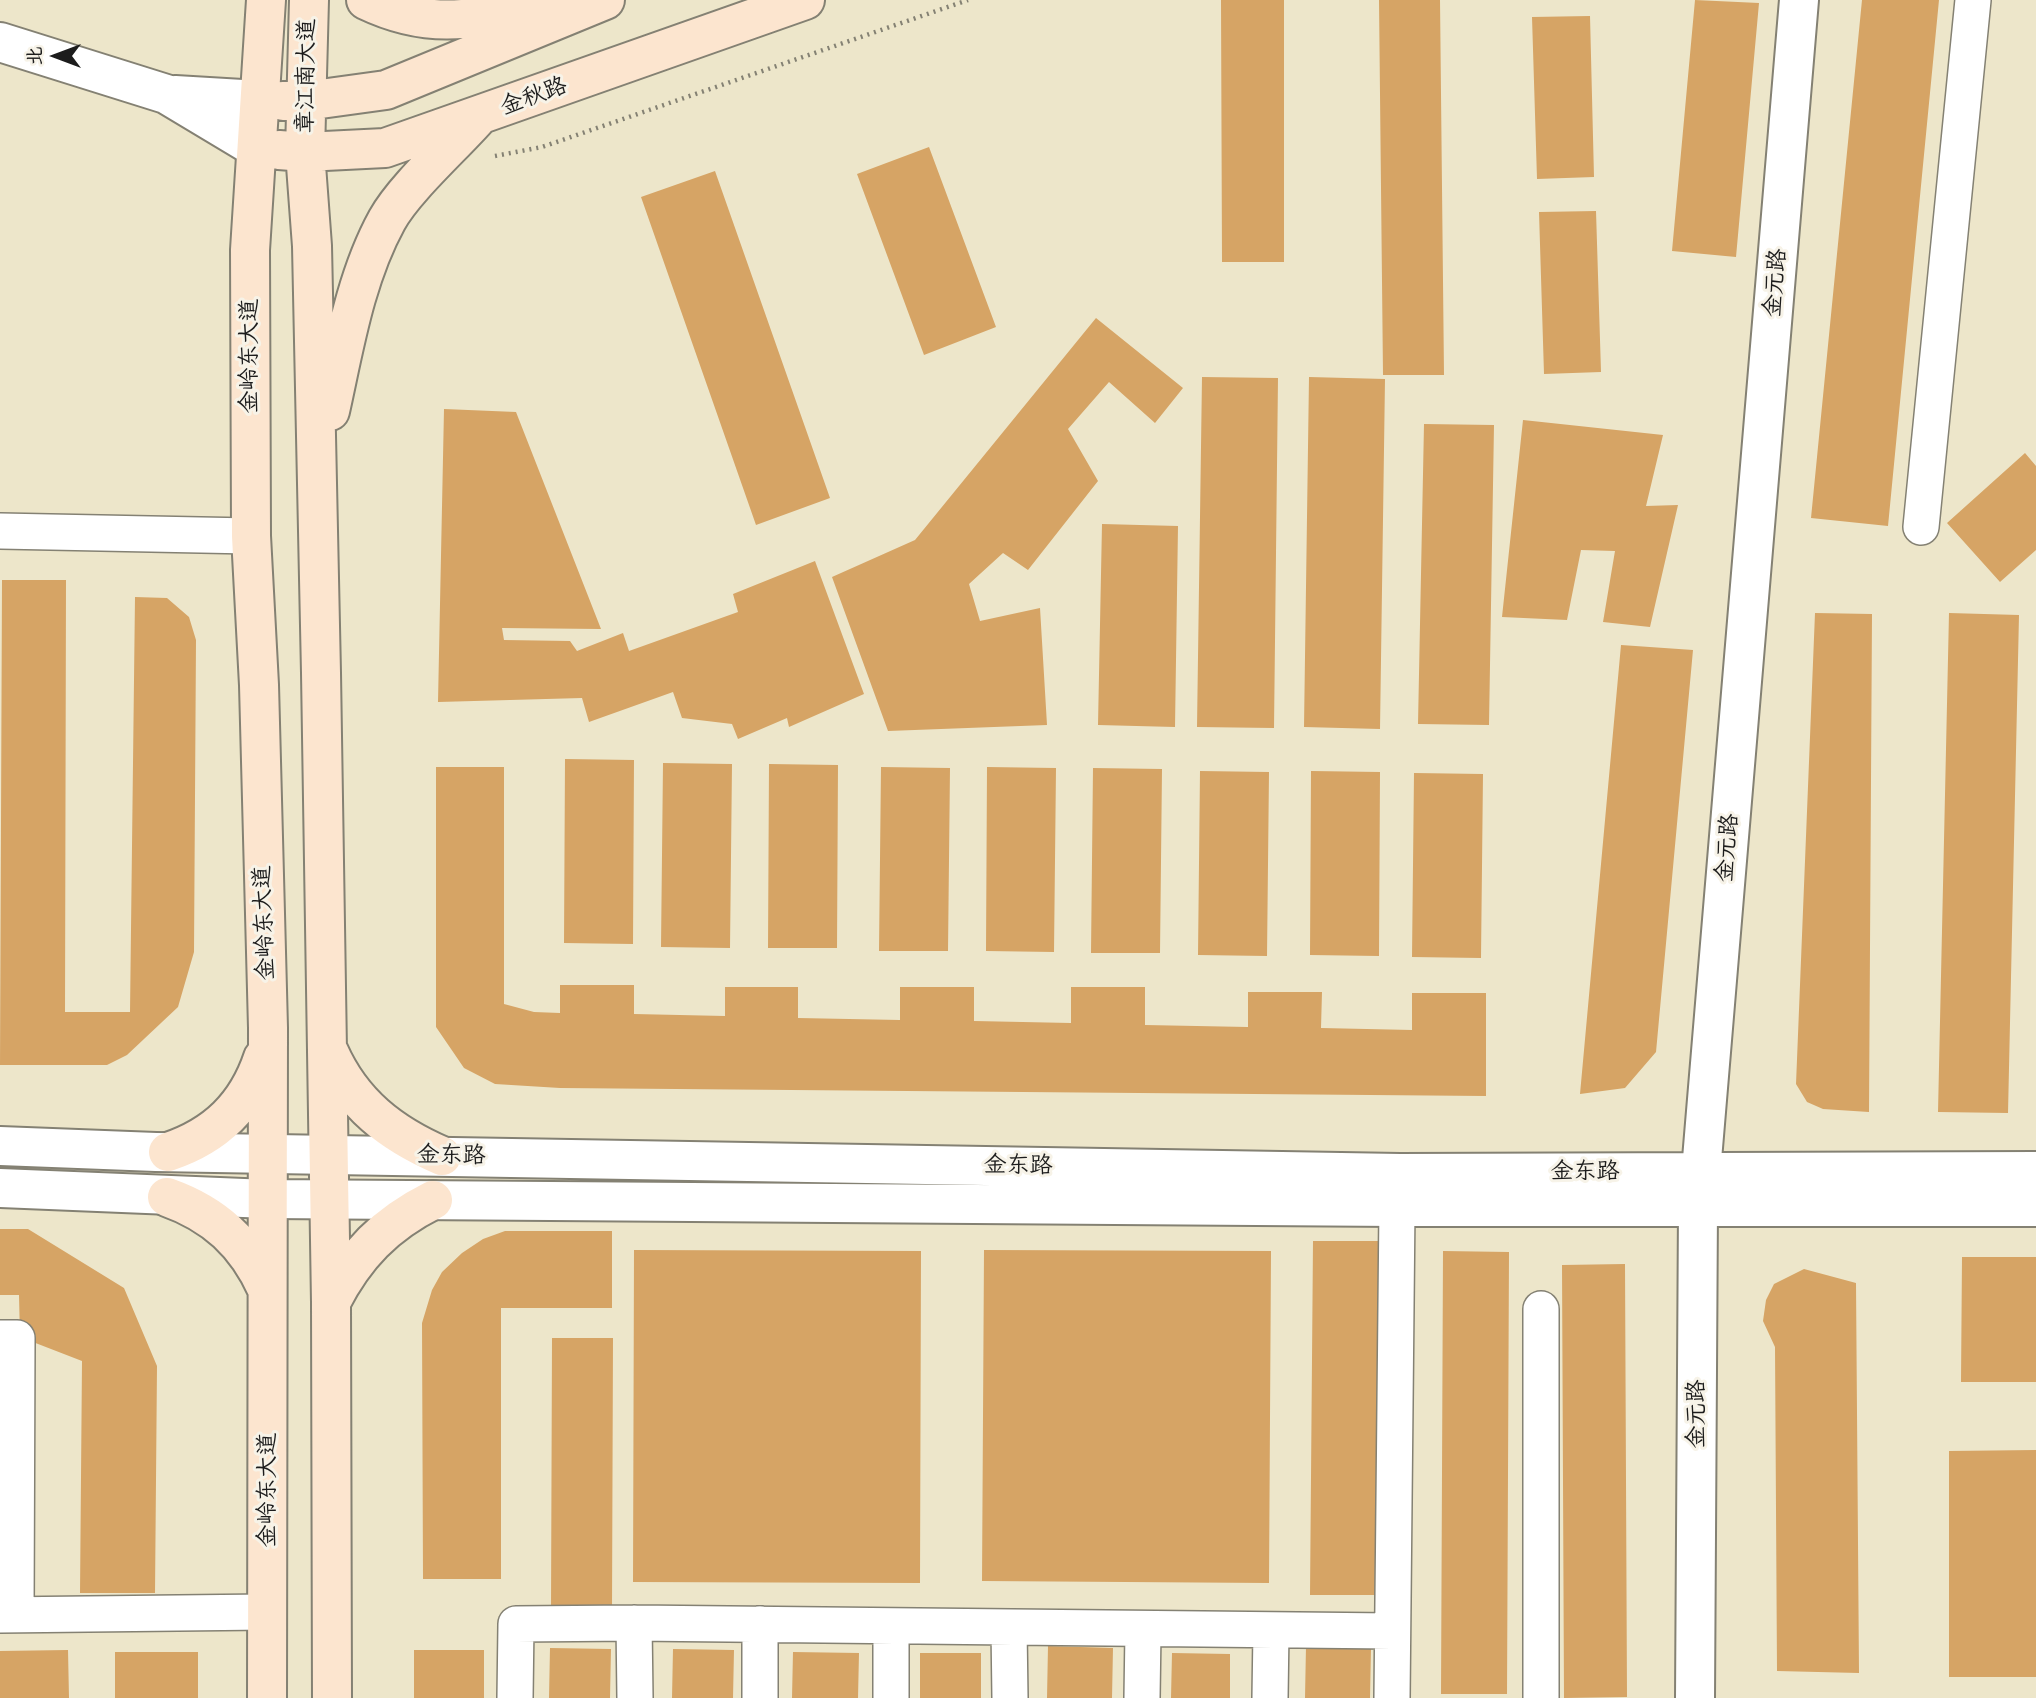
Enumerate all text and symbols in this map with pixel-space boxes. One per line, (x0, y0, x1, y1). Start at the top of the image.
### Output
street label: 章江南大道 (292, 18, 322, 134)
north arrow (21, 21, 91, 91)
text: 北 (18, 47, 51, 66)
street label: 金秋路 (497, 72, 571, 122)
street label: 金元路 (1759, 247, 1793, 319)
street label: 金岭东大道 (236, 299, 264, 413)
street label: 金元路 (1711, 812, 1745, 884)
street label: 金岭东大道 (249, 865, 281, 981)
street label: 金东路 (416, 1142, 486, 1170)
street label: 金东路 (983, 1152, 1053, 1180)
street label: 金东路 (1551, 1158, 1619, 1186)
street label: 金元路 (1683, 1380, 1711, 1448)
street label: 金岭东大道 (254, 1433, 282, 1547)

